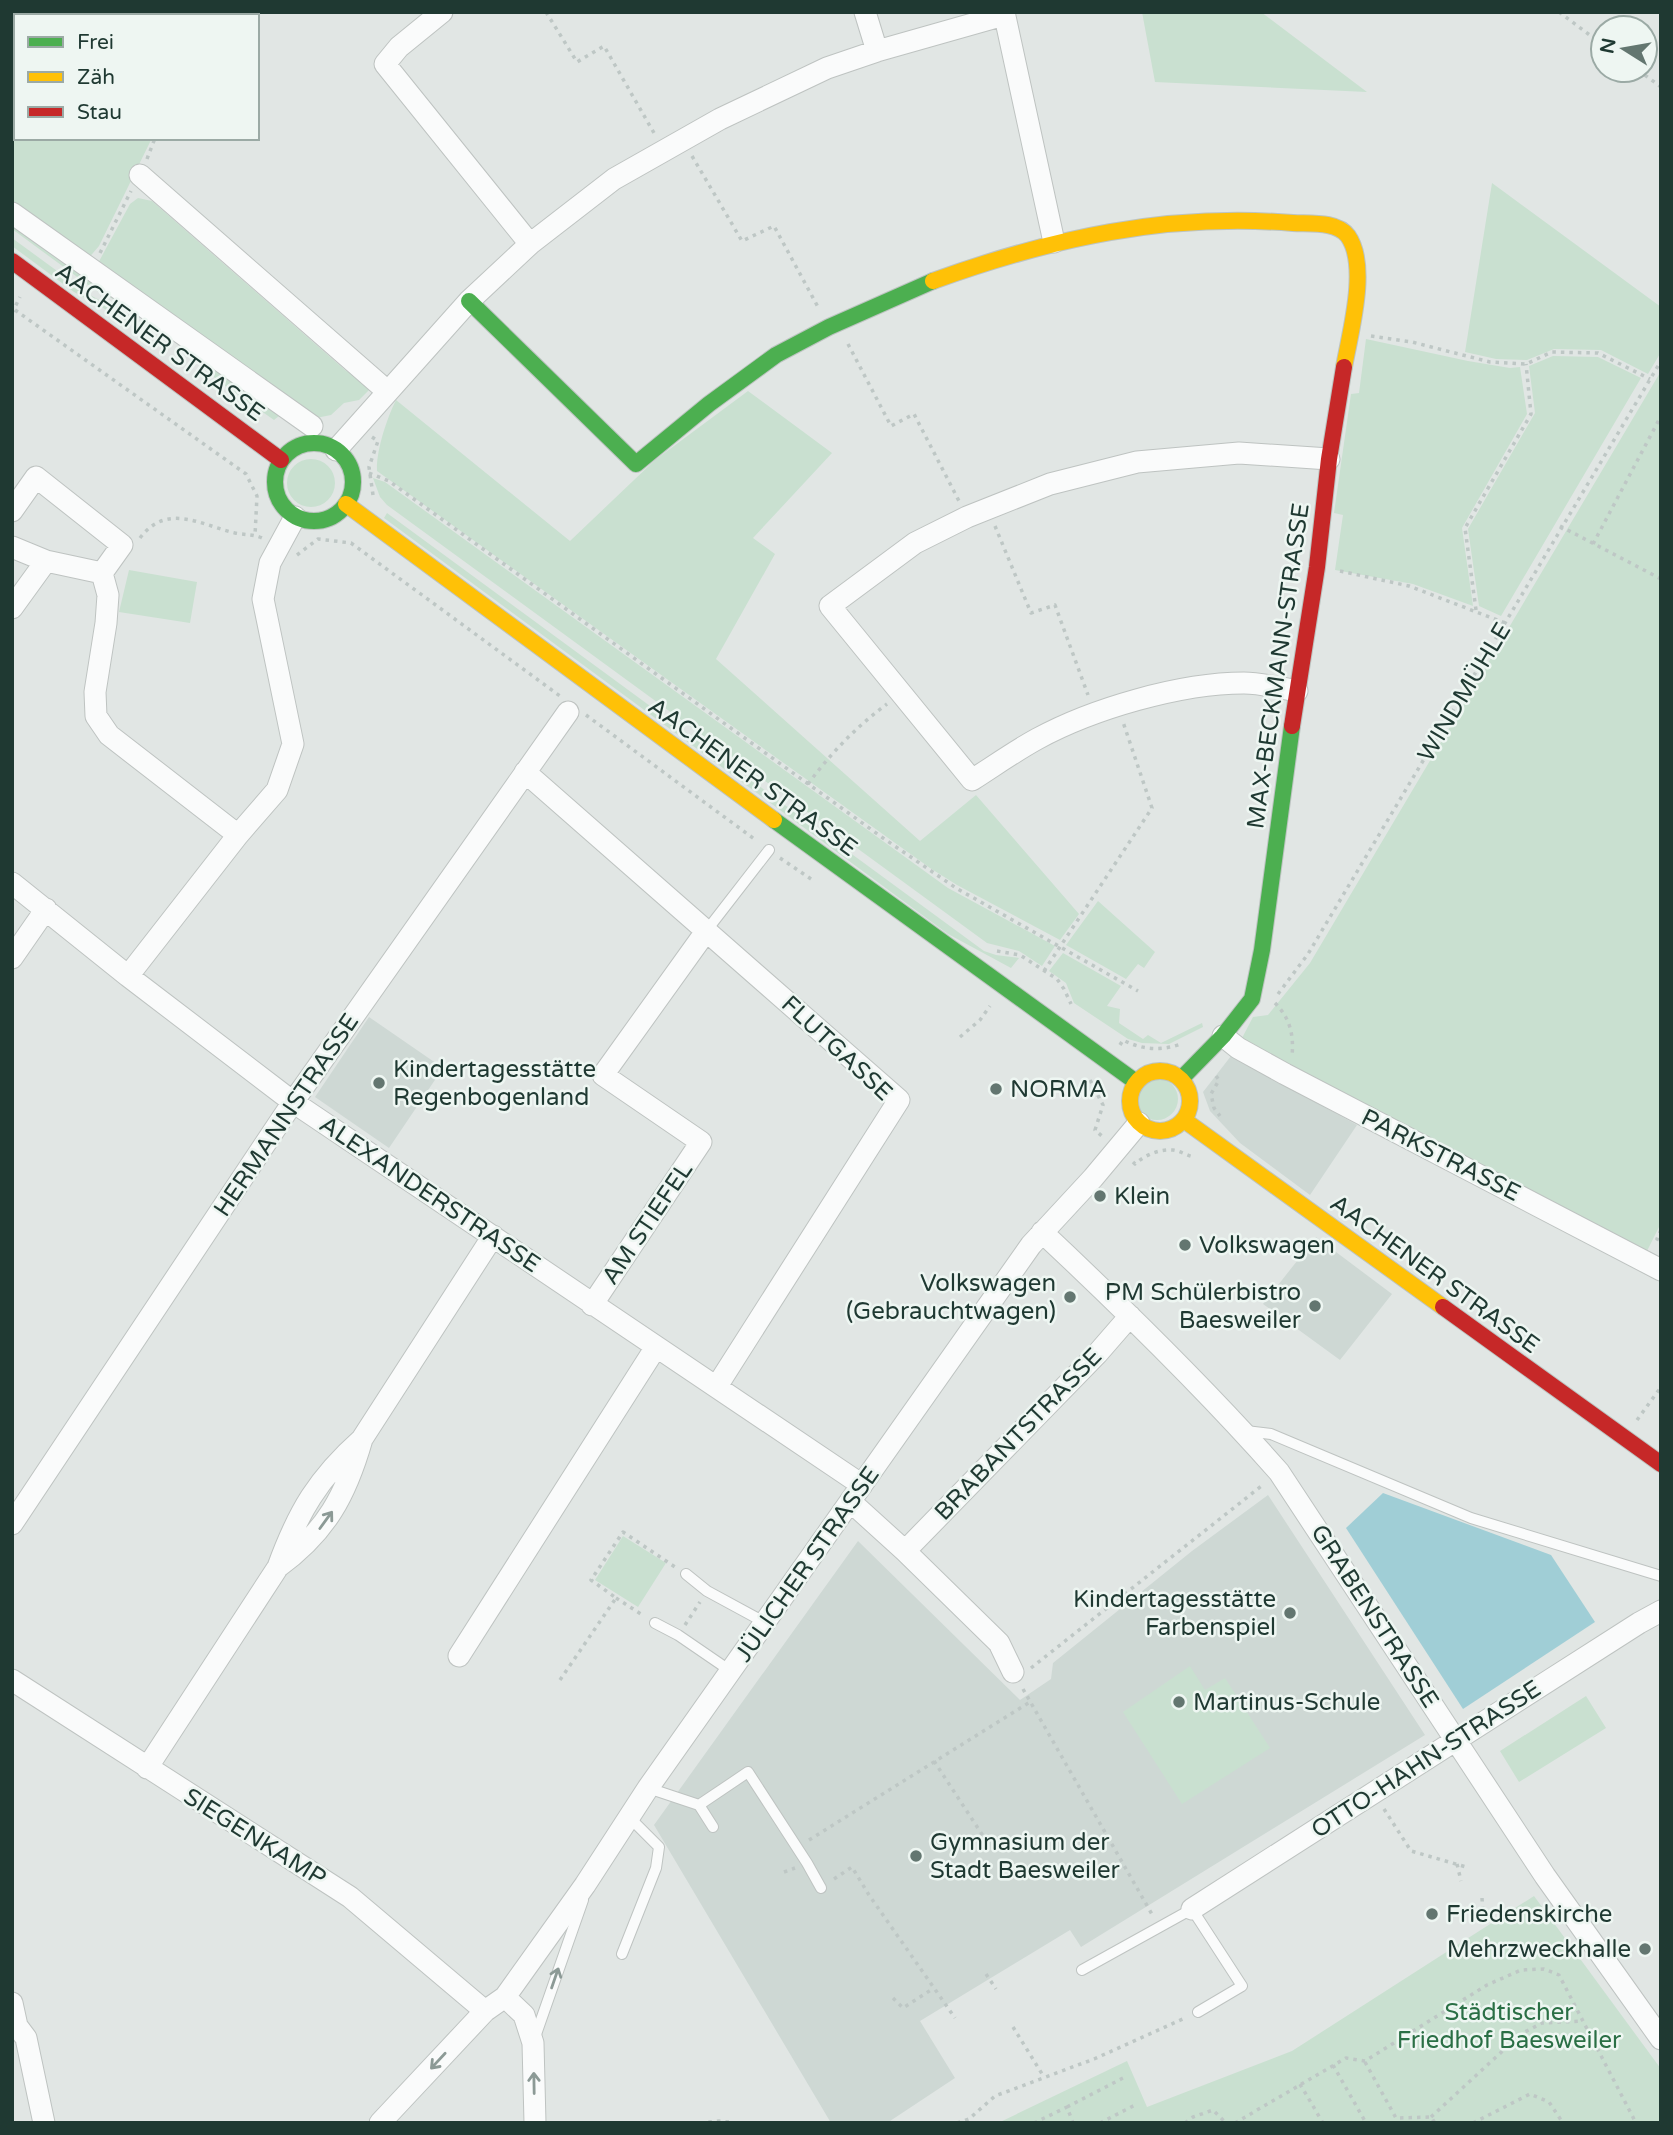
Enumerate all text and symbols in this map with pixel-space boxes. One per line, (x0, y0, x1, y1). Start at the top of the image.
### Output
legend (14, 14, 259, 140)
north arrow (1589, 14, 1659, 84)
text: Frei (77, 30, 114, 55)
text: N (1596, 36, 1621, 56)
text: Zäh (77, 65, 115, 90)
text: Stau (77, 100, 122, 125)
street label: AACHENER STRASSE (49, 257, 270, 428)
street label: MAX-BECKMANN-STRASSE (1241, 501, 1316, 831)
street label: WINDMÜHLE (1412, 617, 1517, 767)
street label: AACHENER STRASSE (642, 692, 863, 863)
street label: FLUTGASSE (775, 990, 898, 1107)
street label: HERMANNSTRASSE (208, 1008, 365, 1222)
place label: Kindertagesstätte Regenbogenland (393, 1055, 596, 1112)
marker: Kindertagesstätte Regenbogenland (371, 1075, 387, 1091)
place label: NORMA (1010, 1075, 1107, 1104)
marker: NORMA (988, 1081, 1004, 1097)
street label: PARKSTRASSE (1356, 1103, 1525, 1208)
street label: ALEXANDERSTRASSE (314, 1110, 546, 1279)
street label: AM STIEFEL (596, 1156, 699, 1290)
place label: Klein (1114, 1182, 1170, 1211)
marker: Klein (1092, 1188, 1108, 1204)
street label: AACHENER STRASSE (1324, 1189, 1545, 1360)
place label: Volkswagen (1199, 1231, 1335, 1260)
marker: Volkswagen (1177, 1237, 1193, 1253)
place label: Volkswagen (Gebrauchtwagen) (846, 1269, 1056, 1326)
place label: PM Schülerbistro Baesweiler (1105, 1278, 1302, 1335)
marker: Volkswagen (Gebrauchtwagen) (1062, 1289, 1078, 1305)
marker: PM Schülerbistro Baesweiler (1307, 1298, 1323, 1314)
street label: BRABANTSTRASSE (929, 1342, 1108, 1527)
street label: JÜLICHER STRASSE (729, 1461, 886, 1668)
one-way arrow (319, 1511, 333, 1530)
street label: GRABENSTRASSE (1304, 1519, 1445, 1713)
place label: Kindertagesstätte Farbenspiel (1073, 1585, 1276, 1642)
marker: Kindertagesstätte Farbenspiel (1282, 1605, 1298, 1621)
street label: OTTO-HAHN-STRASSE (1306, 1674, 1547, 1845)
place label: Martinus-Schule (1193, 1688, 1380, 1717)
marker: Martinus-Schule (1171, 1694, 1187, 1710)
street label: SIEGENKAMP (178, 1782, 331, 1893)
place label: Gymnasium der Stadt Baesweiler (930, 1828, 1121, 1885)
marker: Gymnasium der Stadt Baesweiler (908, 1848, 924, 1864)
place label: Friedenskirche (1446, 1900, 1612, 1929)
marker: Friedenskirche (1424, 1906, 1440, 1922)
place label: Mehrzweckhalle (1447, 1935, 1631, 1964)
marker: Mehrzweckhalle (1637, 1941, 1653, 1957)
one-way arrow (550, 1968, 562, 1990)
park label: Städtischer Friedhof Baesweiler (1397, 1998, 1622, 2055)
one-way arrow (430, 2052, 447, 2069)
one-way arrow (527, 2072, 541, 2095)

